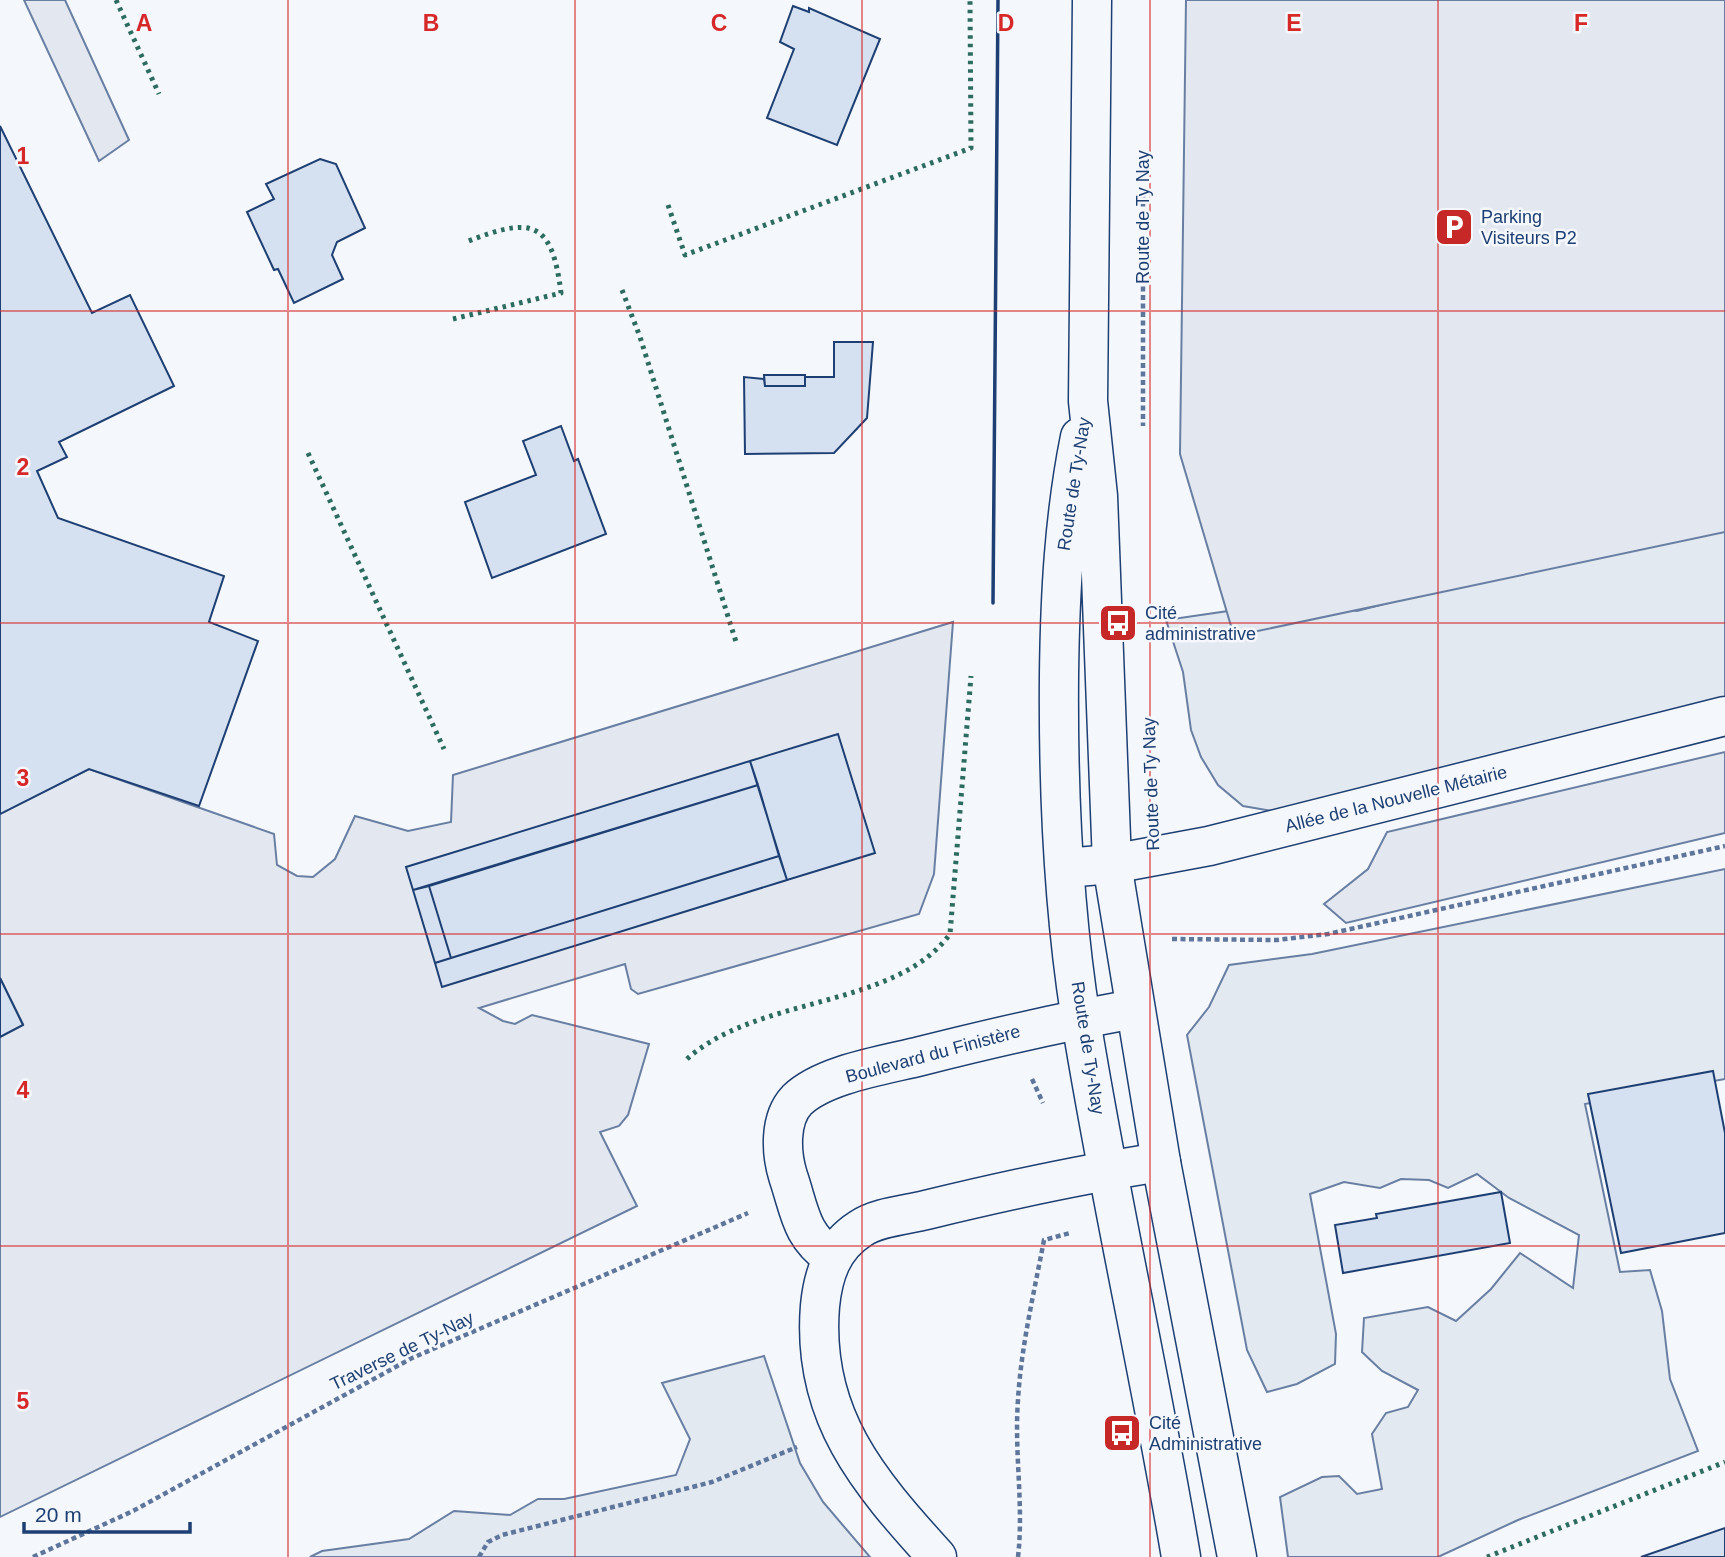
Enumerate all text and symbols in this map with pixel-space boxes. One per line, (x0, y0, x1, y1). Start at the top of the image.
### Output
text: A (136, 10, 152, 36)
text: B (423, 10, 439, 36)
text: C (711, 10, 727, 36)
text: D (998, 10, 1014, 36)
text: E (1286, 10, 1302, 36)
text: F (1574, 10, 1588, 36)
text: 1 (17, 143, 30, 169)
street label: Route de Ty Nay (1133, 150, 1153, 284)
parking icon: Parking Visiteurs P2 (1433, 206, 1475, 248)
place label: Parking Visiteurs P2 (1481, 207, 1577, 248)
street label: Route de Ty-Nay (1054, 416, 1094, 552)
text: 2 (17, 454, 29, 480)
bus stop icon: Cité administrative (1097, 602, 1139, 644)
place label: Cité administrative (1145, 603, 1256, 644)
street label: Route de Ty Nay (1139, 717, 1163, 851)
street label: Allée de la Nouvelle Métairie (1283, 762, 1509, 836)
text: 3 (17, 765, 29, 791)
street label: Route de Ty-Nay (1068, 980, 1108, 1116)
street label: Boulevard du Finistère (843, 1021, 1023, 1087)
text: 4 (17, 1077, 30, 1103)
street label: Traverse de Ty-Nay (327, 1308, 477, 1394)
text: 5 (17, 1388, 30, 1414)
bus stop icon: Cité Administrative (1101, 1412, 1143, 1454)
place label: Cité Administrative (1149, 1413, 1262, 1454)
scale bar (24, 1490, 191, 1534)
text: 20 m (35, 1503, 82, 1526)

